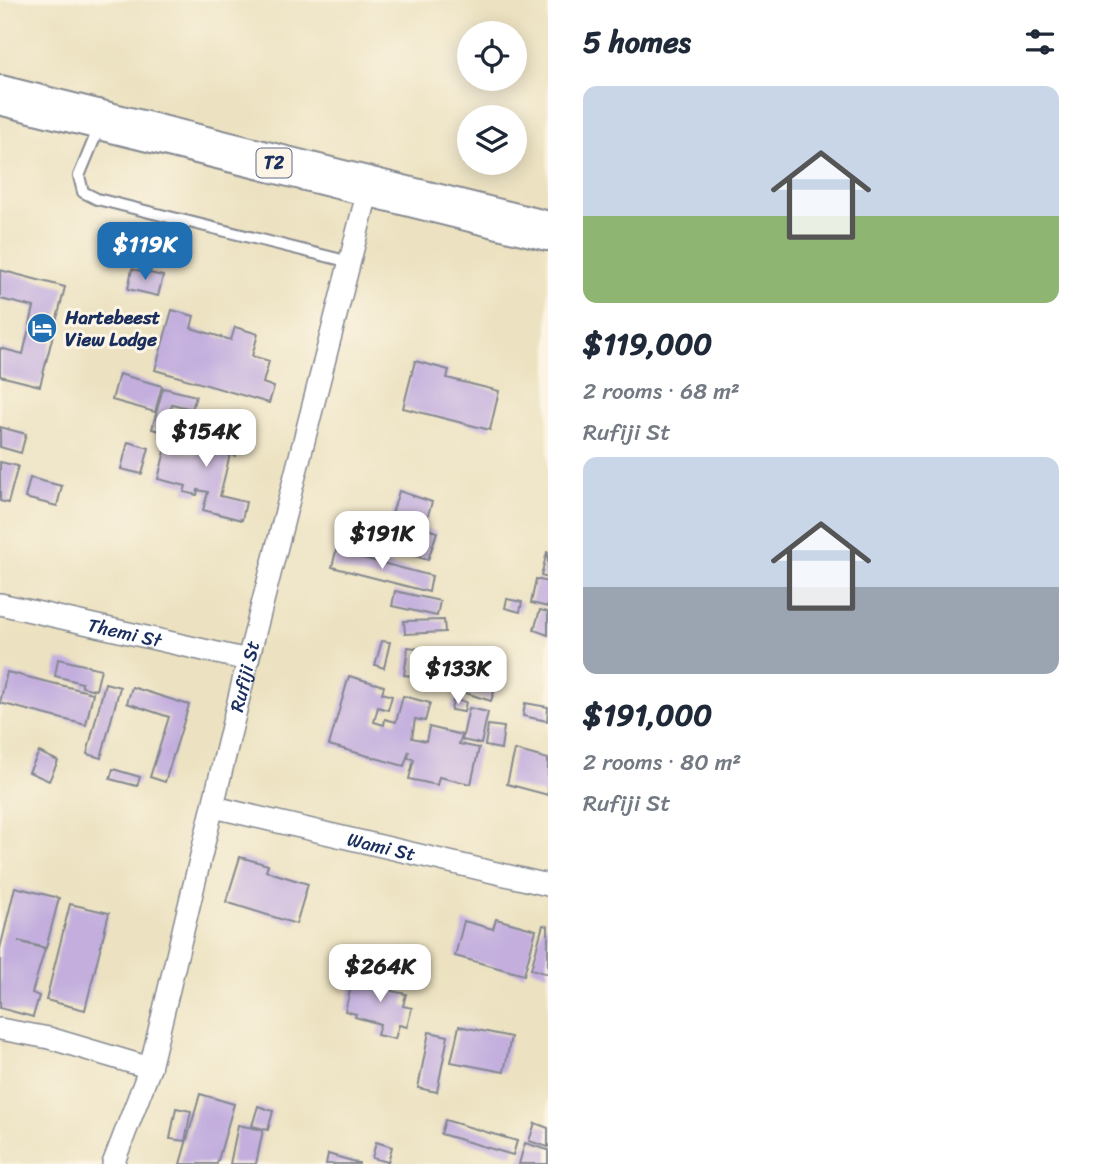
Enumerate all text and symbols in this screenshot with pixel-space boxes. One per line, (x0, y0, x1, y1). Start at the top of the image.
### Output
text: 5 homes (583, 15, 691, 69)
map controls (457, 21, 527, 175)
button: locate (457, 21, 527, 91)
icon: filters (1021, 23, 1059, 61)
button: layers (457, 105, 527, 175)
icon: home (758, 132, 884, 258)
road number: T2 (256, 148, 292, 178)
pin: $119K (96, 222, 194, 282)
text: $119K (113, 224, 177, 265)
place label: Hartebeest View Lodge (64, 301, 161, 356)
hotel icon: Hartebeest View Lodge (25, 311, 59, 345)
text: $119,000 (583, 317, 712, 371)
text: 2 rooms · 68 m² (583, 371, 740, 412)
pin: $154K (157, 410, 255, 469)
text: $154K (172, 411, 240, 452)
text: Rufiji St (583, 412, 671, 453)
icon: home (758, 503, 884, 629)
pin: $191K (333, 512, 431, 571)
text: $191K (350, 513, 414, 554)
street label: Themi St (85, 608, 166, 657)
street label: Rufiji St (220, 637, 269, 715)
pin: $133K (409, 646, 507, 706)
text: $133K (426, 648, 490, 689)
text: $191,000 (583, 688, 712, 742)
text: 2 rooms · 80 m² (583, 742, 741, 783)
text: Rufiji St (583, 783, 671, 824)
street label: Wami St (344, 823, 419, 871)
pin: $264K (331, 944, 429, 1004)
text: $264K (345, 946, 415, 987)

